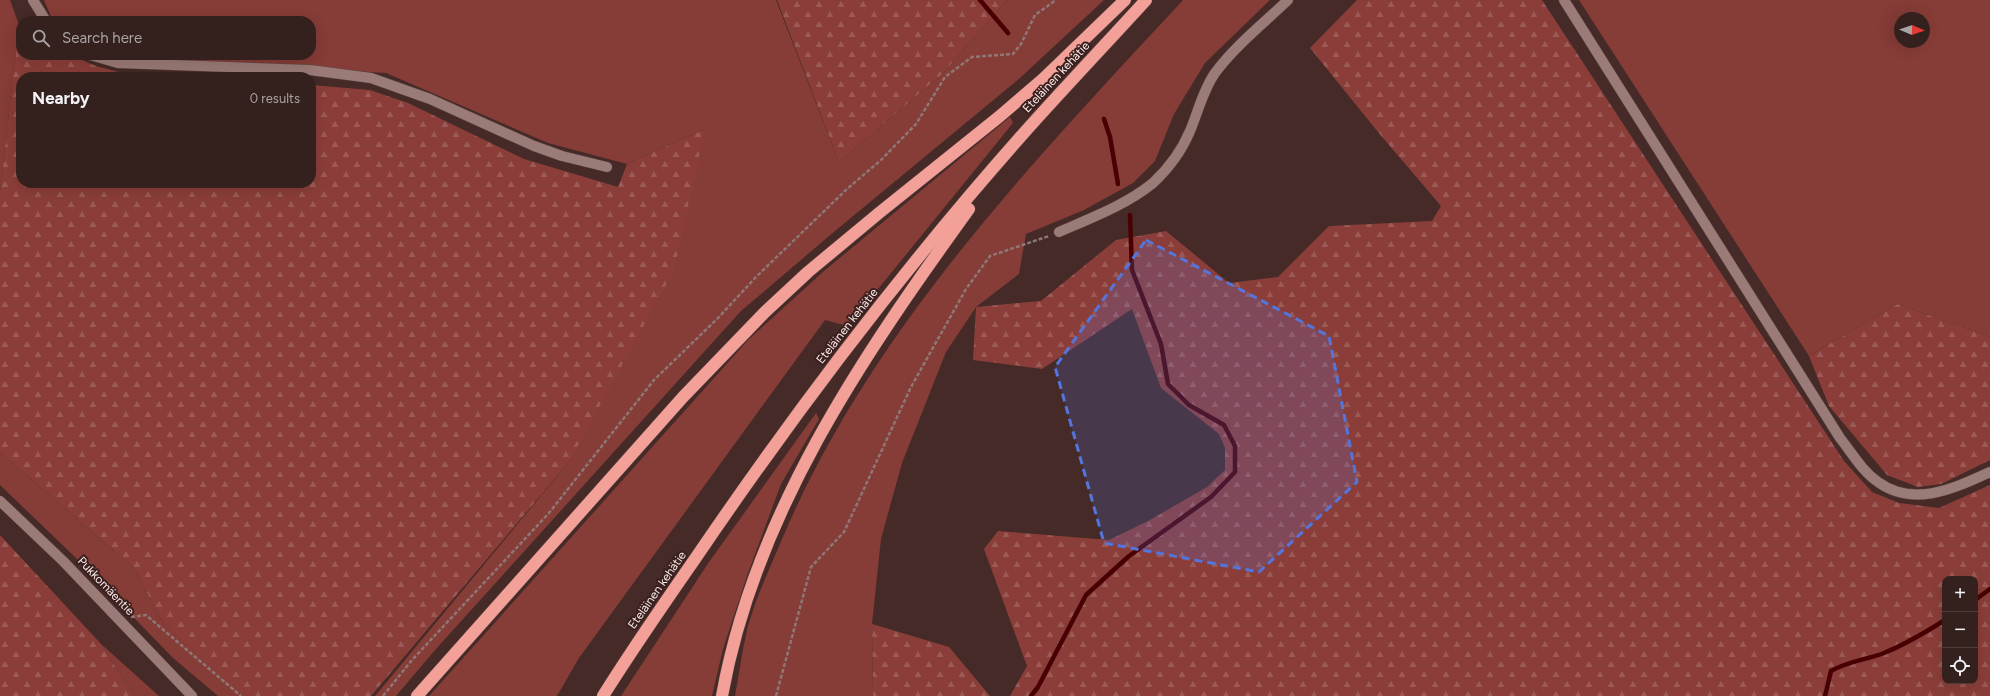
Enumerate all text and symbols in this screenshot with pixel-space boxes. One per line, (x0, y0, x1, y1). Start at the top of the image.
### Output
north arrow (1894, 12, 1930, 48)
search box (16, 16, 316, 60)
icon: search (30, 27, 52, 49)
text: Search here (62, 29, 142, 47)
street label: Eteläinen kehätie (1020, 38, 1093, 115)
text: Nearby (32, 88, 90, 108)
text: 0 results (250, 91, 300, 106)
street label: Eteläinen kehätie (813, 285, 881, 366)
street label: Eteläinen kehätie (625, 548, 689, 632)
street label: Pukkomäentie (75, 554, 138, 618)
map controls (1942, 576, 1978, 684)
button: + (1942, 576, 1978, 612)
button: − (1942, 612, 1978, 648)
button: locate (1942, 648, 1978, 684)

